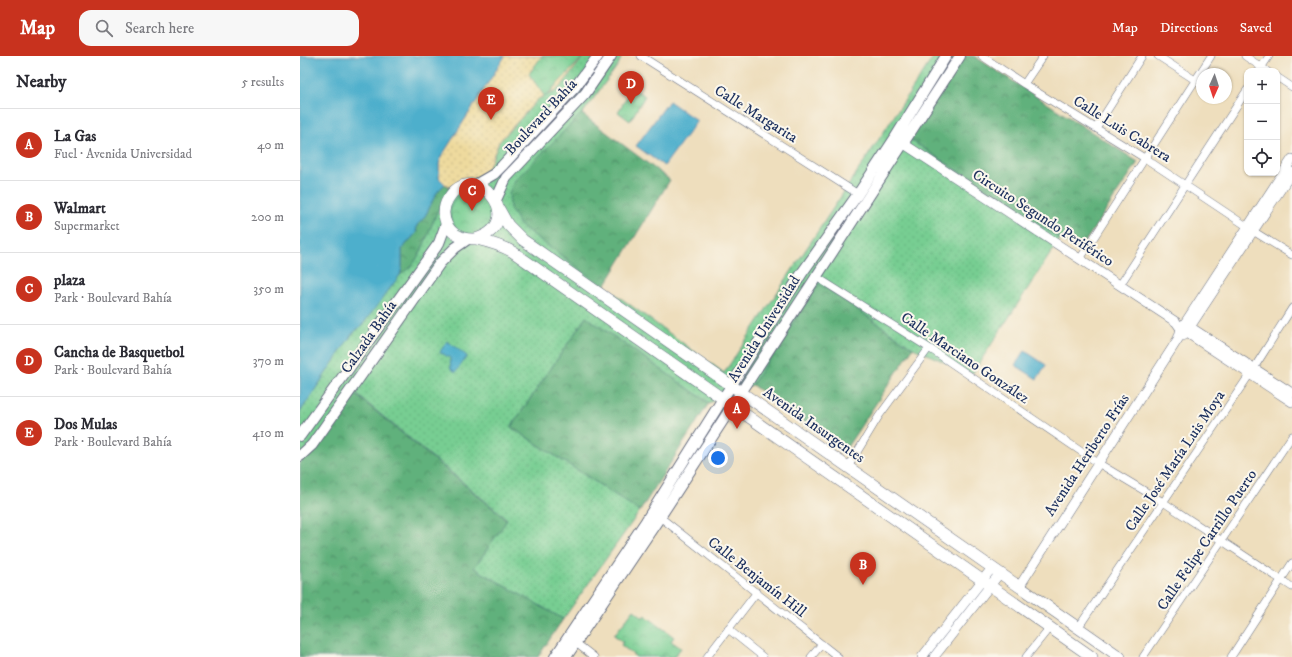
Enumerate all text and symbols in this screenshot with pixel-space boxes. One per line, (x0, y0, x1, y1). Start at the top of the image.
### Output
search box (79, 10, 359, 46)
text: Map (20, 17, 55, 40)
icon: search (93, 17, 115, 39)
text: Search here (125, 19, 194, 38)
text: Map (1112, 19, 1138, 37)
text: Directions (1160, 19, 1218, 37)
text: Saved (1240, 19, 1272, 37)
north arrow (1196, 68, 1232, 104)
map controls (1244, 68, 1280, 176)
button: + (1244, 68, 1280, 104)
text: Nearby (16, 71, 66, 93)
pin: D (618, 71, 644, 104)
text: 5 results (242, 74, 284, 90)
street label: Boulevard Bahía (501, 74, 582, 159)
street label: Calle Margarita (711, 81, 802, 147)
pin: E (478, 87, 504, 120)
street label: Calle Luis Cabrera (1070, 91, 1175, 167)
button: − (1244, 104, 1280, 140)
text: La Gas (54, 127, 96, 146)
text: A (25, 137, 33, 153)
text: 40 m (257, 137, 284, 153)
button: locate (1244, 140, 1280, 176)
text: Fuel · Avenida Universidad (54, 146, 192, 162)
street label: Circuito Segundo Periférico (969, 165, 1117, 271)
pin: C (459, 178, 485, 211)
text: Walmart (54, 199, 106, 218)
text: B (25, 209, 33, 225)
text: 200 m (251, 209, 284, 225)
text: Supermarket (54, 218, 120, 234)
text: plaza (54, 271, 85, 290)
street label: Avenida Universidad (724, 272, 805, 386)
text: C (25, 281, 33, 297)
text: 350 m (253, 281, 284, 297)
text: Park · Boulevard Bahía (54, 290, 172, 306)
street label: Calzada Bahía (337, 296, 401, 377)
street label: Calle Marciano González (897, 308, 1033, 408)
text: Cancha de Basquetbol (54, 343, 184, 362)
text: D (24, 353, 34, 369)
text: 370 m (253, 353, 284, 369)
text: Park · Boulevard Bahía (54, 362, 172, 378)
street label: Avenida Insurgentes (759, 383, 869, 467)
street label: Calle José María Luis Moya (1121, 386, 1230, 535)
street label: Avenida Heriberto Frías (1040, 390, 1134, 520)
pin: A (724, 396, 750, 429)
text: Dos Mulas (54, 415, 117, 434)
text: E (24, 425, 34, 441)
text: 410 m (252, 425, 284, 441)
text: Park · Boulevard Bahía (54, 434, 172, 450)
your location (708, 448, 728, 468)
street label: Calle Felipe Carrillo Puerto (1153, 466, 1261, 614)
street label: Calle Benjamín Hill (704, 533, 810, 622)
pin: B (850, 552, 876, 585)

